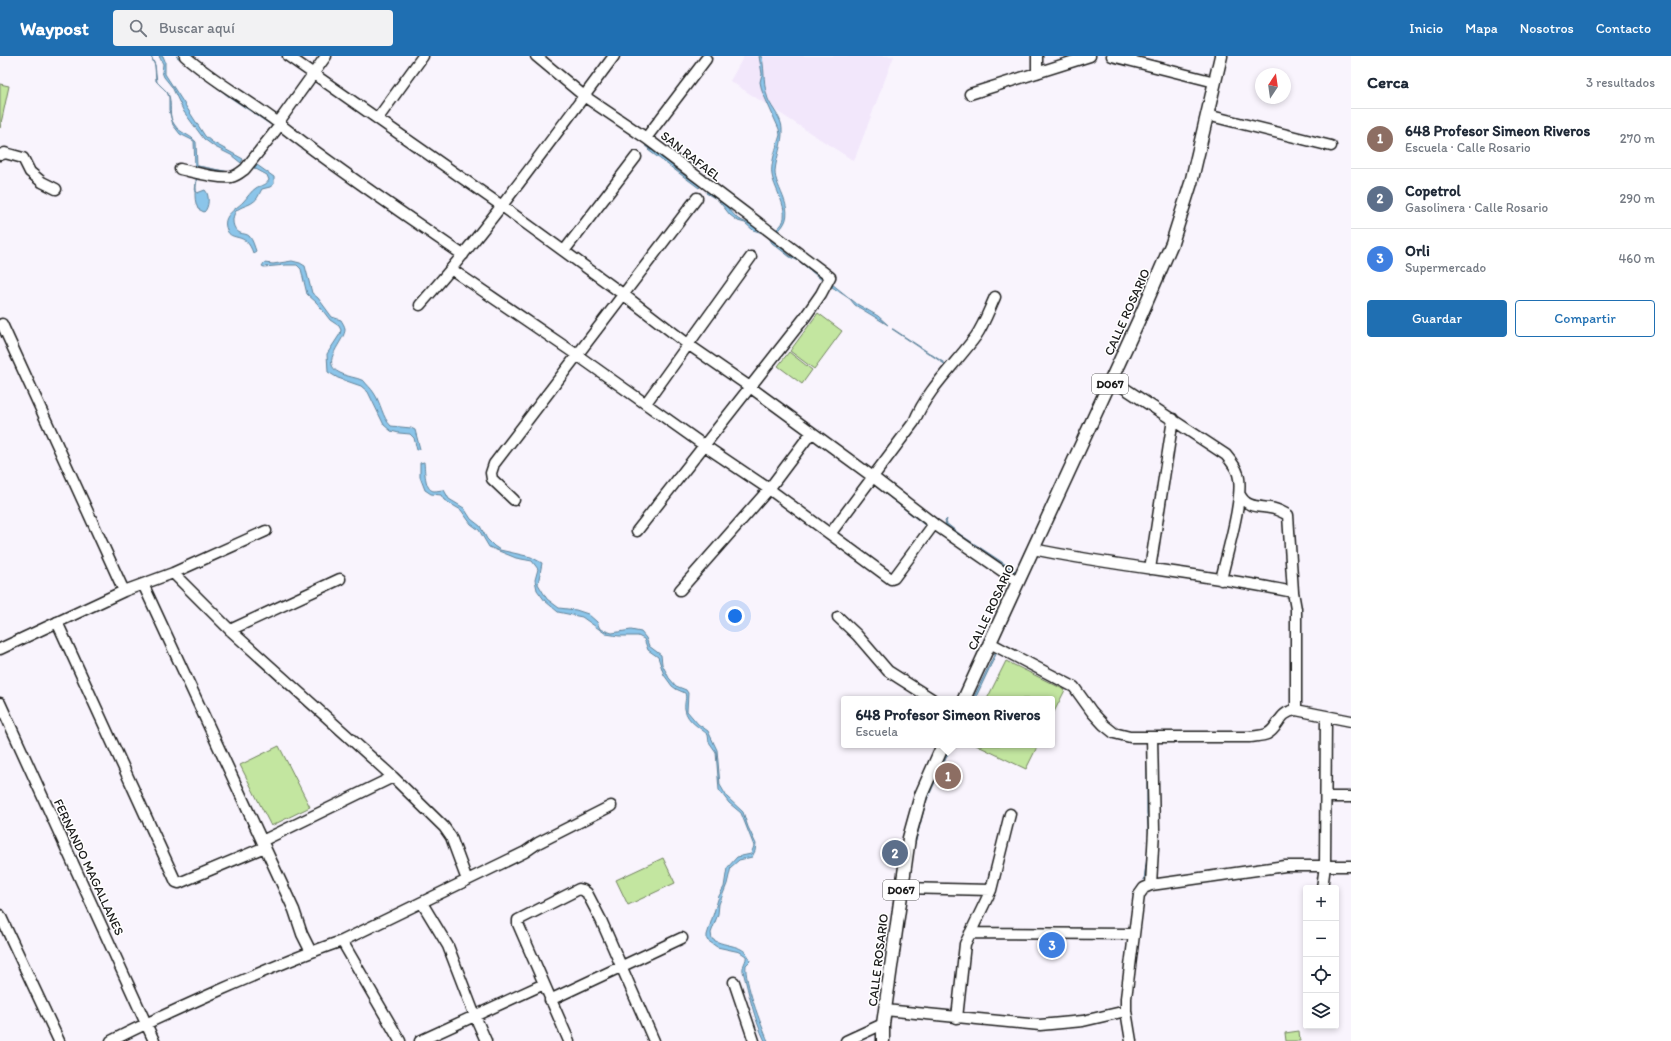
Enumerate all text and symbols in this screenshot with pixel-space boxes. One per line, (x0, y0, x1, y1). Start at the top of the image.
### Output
search box (113, 10, 393, 46)
text: Waypost (20, 17, 89, 40)
icon: search (127, 17, 149, 39)
text: Buscar aquí (159, 19, 235, 37)
text: Inicio (1409, 20, 1443, 37)
text: Mapa (1465, 20, 1498, 37)
text: Nosotros (1520, 20, 1574, 37)
text: Contacto (1596, 20, 1651, 37)
north arrow (1255, 68, 1291, 104)
text: Cerca (1367, 72, 1409, 92)
text: 3 resultados (1586, 75, 1655, 90)
text: 648 Profesor Simeon Riveros (1405, 122, 1590, 140)
street label: SAN RAFAEL (658, 128, 724, 184)
text: 1 (1377, 131, 1383, 146)
text: 270 m (1620, 131, 1655, 146)
text: Escuela · Calle Rosario (1405, 140, 1531, 155)
text: Copetrol (1405, 182, 1461, 200)
text: 2 (1377, 191, 1383, 206)
text: 290 m (1619, 191, 1655, 206)
text: Gasolinera · Calle Rosario (1405, 200, 1548, 215)
text: Orli (1405, 242, 1430, 260)
text: 3 (1376, 251, 1384, 266)
text: 460 m (1618, 251, 1655, 266)
text: Supermercado (1405, 260, 1486, 275)
street label: CALLE ROSARIO (1101, 266, 1153, 358)
button: Guardar (1367, 300, 1507, 337)
button: Compartir (1515, 300, 1655, 337)
road number: D067 (1092, 374, 1128, 394)
street label: CALLE ROSARIO (964, 561, 1018, 653)
your location (725, 606, 745, 626)
popup (841, 696, 1055, 748)
text: 648 Profesor Simeon Riveros (855, 706, 1041, 724)
text: Escuela (855, 724, 898, 739)
pin: 1 (935, 761, 961, 791)
street label: FERNANDO MAGALLANES (51, 796, 127, 938)
pin: 2 (882, 838, 908, 868)
road number: D067 (883, 880, 919, 900)
map controls (1303, 885, 1339, 1029)
button: + (1303, 885, 1339, 921)
street label: CALLE ROSARIO (865, 913, 891, 1007)
button: − (1303, 921, 1339, 957)
pin: 3 (1039, 930, 1065, 960)
button: locate (1303, 957, 1339, 993)
button: layers (1303, 993, 1339, 1029)

